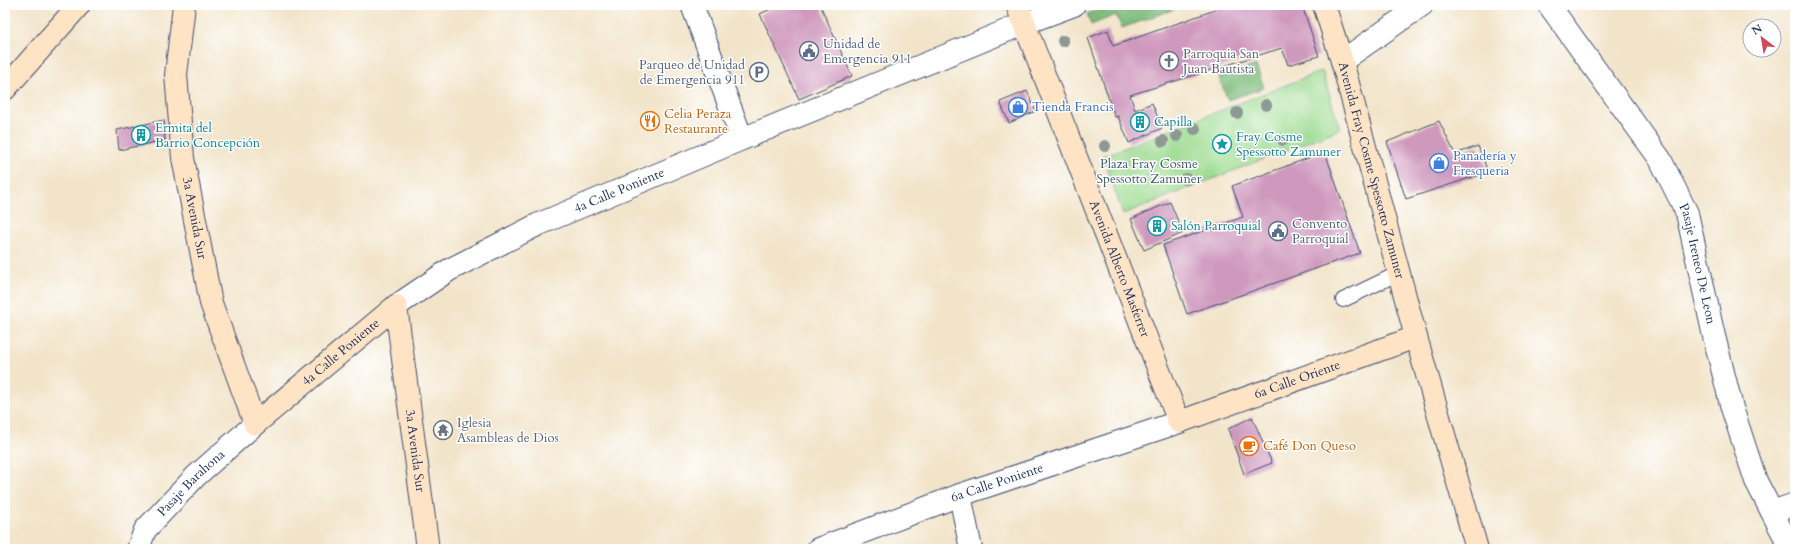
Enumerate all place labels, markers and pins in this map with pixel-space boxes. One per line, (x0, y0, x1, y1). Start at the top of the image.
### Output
place label: Unidad de Emergencia 911 (823, 35, 912, 68)
public building icon: Unidad de Emergencia 911 (798, 40, 820, 62)
place label: Parroquia San Juan Bautista (1181, 45, 1260, 78)
church icon: Parroquia San Juan Bautista (1158, 50, 1180, 72)
place label: Parqueo de Unidad de Emergencia 911 (639, 56, 745, 89)
parking icon: Parqueo de Unidad de Emergencia 911 (748, 61, 770, 83)
shop icon: Tienda Francis (1007, 96, 1029, 118)
place label: Tienda Francis (1032, 98, 1114, 116)
place label: Celia Peraza Restaurante (664, 105, 732, 138)
restaurant icon: Celia Peraza Restaurante (639, 110, 661, 132)
building icon: Capilla (1129, 111, 1151, 133)
place label: Capilla (1154, 113, 1193, 131)
place label: Ermita del Barrio Concepción (155, 119, 261, 152)
building icon: Ermita del Barrio Concepción (130, 124, 152, 146)
place label: Fray Cosme Spessotto Zamuner (1236, 128, 1341, 161)
place icon: Fray Cosme Spessotto Zamuner (1211, 133, 1233, 155)
place label: Panadería y Fresqueria (1453, 147, 1517, 180)
shop icon: Panadería y Fresqueria (1428, 152, 1450, 174)
building icon: Salón Parroquial (1146, 215, 1168, 237)
place label: Convento Parroquial (1292, 215, 1349, 248)
place label: Salón Parroquial (1171, 217, 1262, 235)
public building icon: Convento Parroquial (1267, 220, 1289, 242)
place label: Iglesia Asambleas de Dios (457, 414, 559, 447)
temple icon: Iglesia Asambleas de Dios (432, 419, 454, 441)
cafe icon: Café Don Queso (1238, 435, 1260, 457)
place label: Café Don Queso (1263, 437, 1356, 455)

